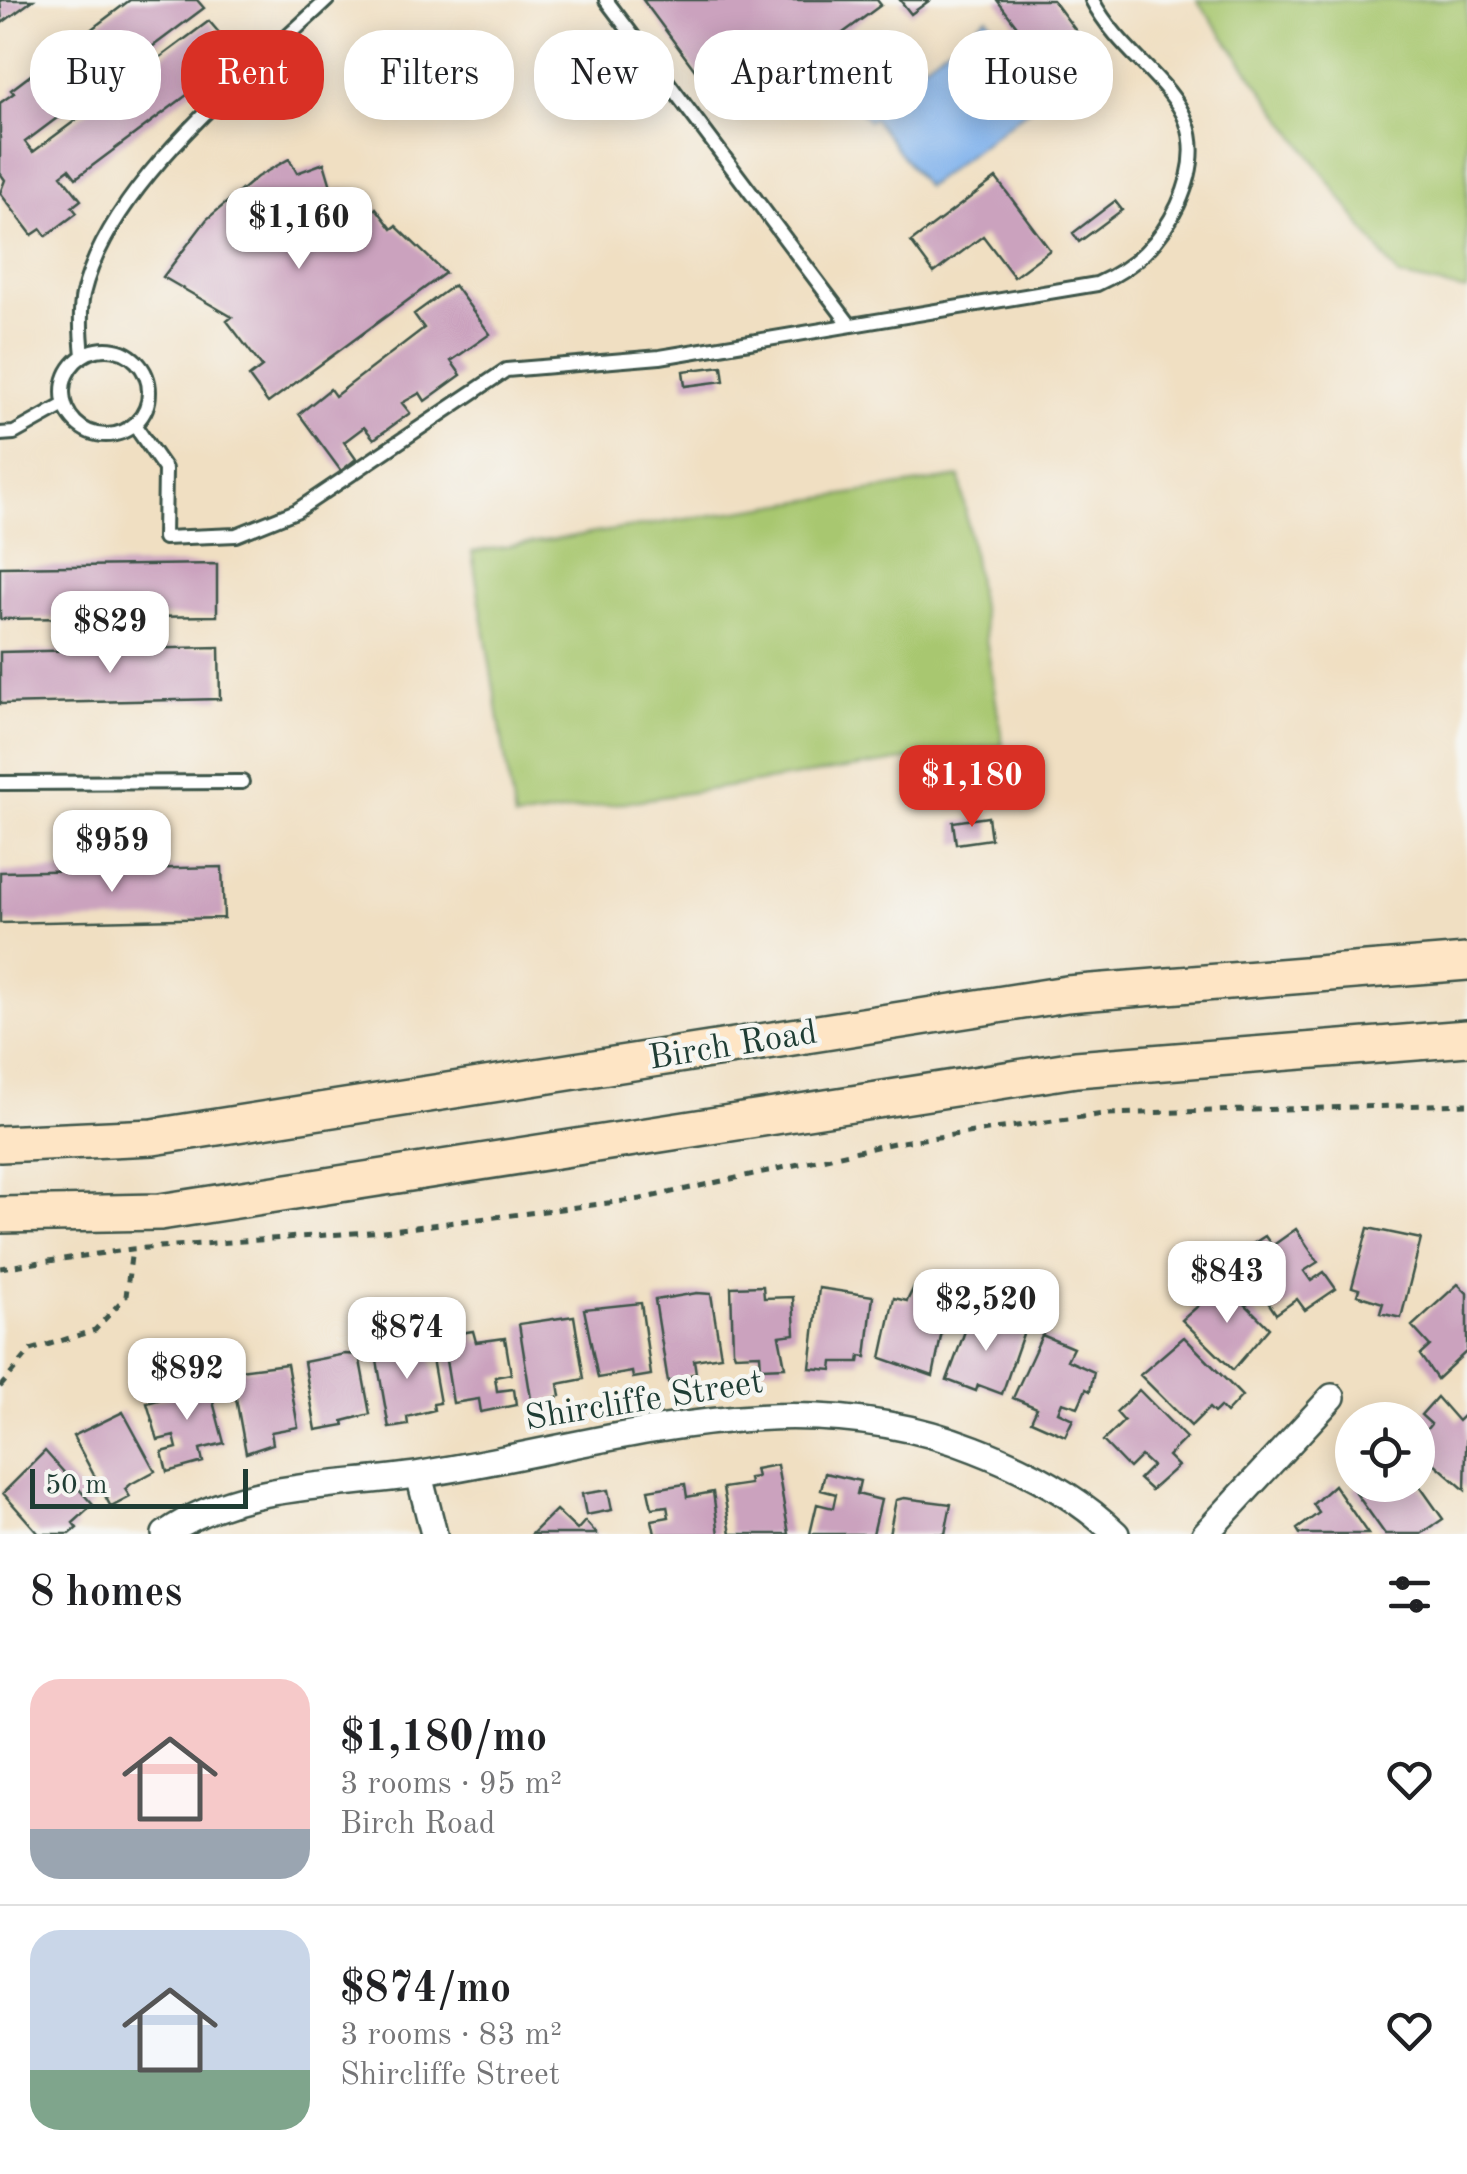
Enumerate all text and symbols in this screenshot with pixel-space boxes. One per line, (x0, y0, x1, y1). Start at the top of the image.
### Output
chip: Buy (30, 30, 161, 120)
chip: Rent (181, 30, 324, 120)
chip: Filters (344, 30, 514, 120)
chip: New (534, 30, 674, 120)
chip: Apartment (694, 30, 928, 120)
chip: House (948, 30, 1113, 120)
pin: $1,160 (218, 187, 380, 272)
text: $1,160 (248, 203, 350, 235)
pin: $829 (51, 591, 169, 676)
text: $829 (73, 607, 147, 639)
pin: $1,180 (891, 745, 1053, 830)
text: $1,180 (921, 761, 1023, 793)
pin: $959 (53, 810, 171, 895)
text: $959 (75, 826, 149, 858)
street label: Birch Road (646, 1015, 820, 1077)
pin: $843 (1168, 1241, 1286, 1326)
text: $843 (1190, 1257, 1264, 1289)
pin: $2,520 (905, 1269, 1067, 1354)
text: $2,520 (935, 1285, 1037, 1317)
pin: $874 (348, 1297, 466, 1382)
text: $874 (370, 1313, 444, 1345)
pin: $892 (128, 1338, 246, 1423)
text: $892 (150, 1354, 224, 1386)
street label: Shircliffe Street (523, 1365, 765, 1437)
map controls (1335, 1402, 1435, 1502)
button: locate (1335, 1402, 1435, 1502)
scale bar (30, 1464, 248, 1508)
text: 50 m (45, 1472, 108, 1500)
icon: filters (1382, 1567, 1437, 1622)
text: 8 homes (30, 1573, 182, 1615)
text: $1,180/mo (340, 1718, 547, 1760)
icon: home (110, 1719, 230, 1839)
icon: heart (1382, 1752, 1437, 1807)
text: 3 rooms · 95 m² (340, 1769, 562, 1801)
text: Birch Road (340, 1809, 495, 1841)
text: $874/mo (340, 1969, 511, 2011)
icon: home (110, 1970, 230, 2090)
icon: heart (1382, 2003, 1437, 2058)
text: 3 rooms · 83 m² (340, 2020, 562, 2052)
text: Shircliffe Street (340, 2060, 560, 2092)

